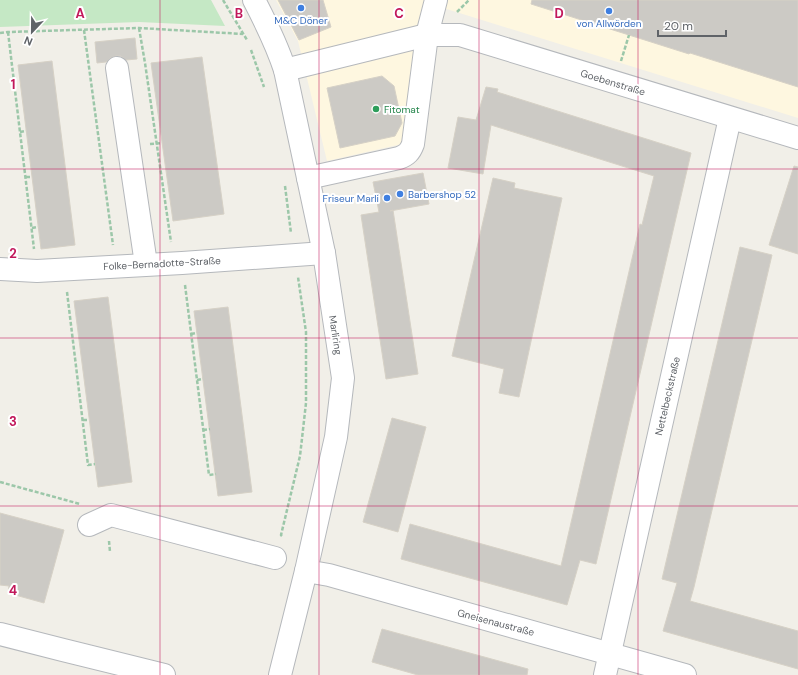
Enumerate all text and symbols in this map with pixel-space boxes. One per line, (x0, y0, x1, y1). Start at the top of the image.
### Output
marker: M&C Döner (296, 3, 306, 13)
text: A (75, 5, 85, 22)
text: B (235, 5, 243, 22)
text: C (394, 5, 404, 22)
text: D (554, 5, 564, 22)
marker: von Allwörden (604, 6, 614, 16)
north arrow (12, 12, 52, 52)
scale bar (658, 12, 726, 38)
place label: M&C Döner (274, 14, 328, 27)
place label: von Allwörden (576, 17, 642, 30)
text: 20 m (664, 18, 693, 34)
text: N (22, 33, 35, 49)
street label: Goebenstraße (579, 66, 647, 99)
text: 1 (11, 76, 15, 93)
place label: Fitomat (384, 103, 420, 116)
marker: Fitomat (371, 104, 381, 114)
place label: Barbershop 52 (408, 188, 476, 201)
marker: Barbershop 52 (395, 189, 405, 199)
place label: Friseur Marli (323, 192, 379, 205)
marker: Friseur Marli (382, 193, 392, 203)
text: 2 (9, 245, 17, 262)
street label: Folke-Bernadotte-Straße (103, 254, 221, 273)
street label: Marliring (326, 315, 345, 356)
street label: Nettelbeckstraße (652, 355, 683, 437)
text: 3 (9, 413, 17, 430)
text: 4 (9, 582, 17, 599)
street label: Gneisenaustraße (456, 606, 536, 639)

